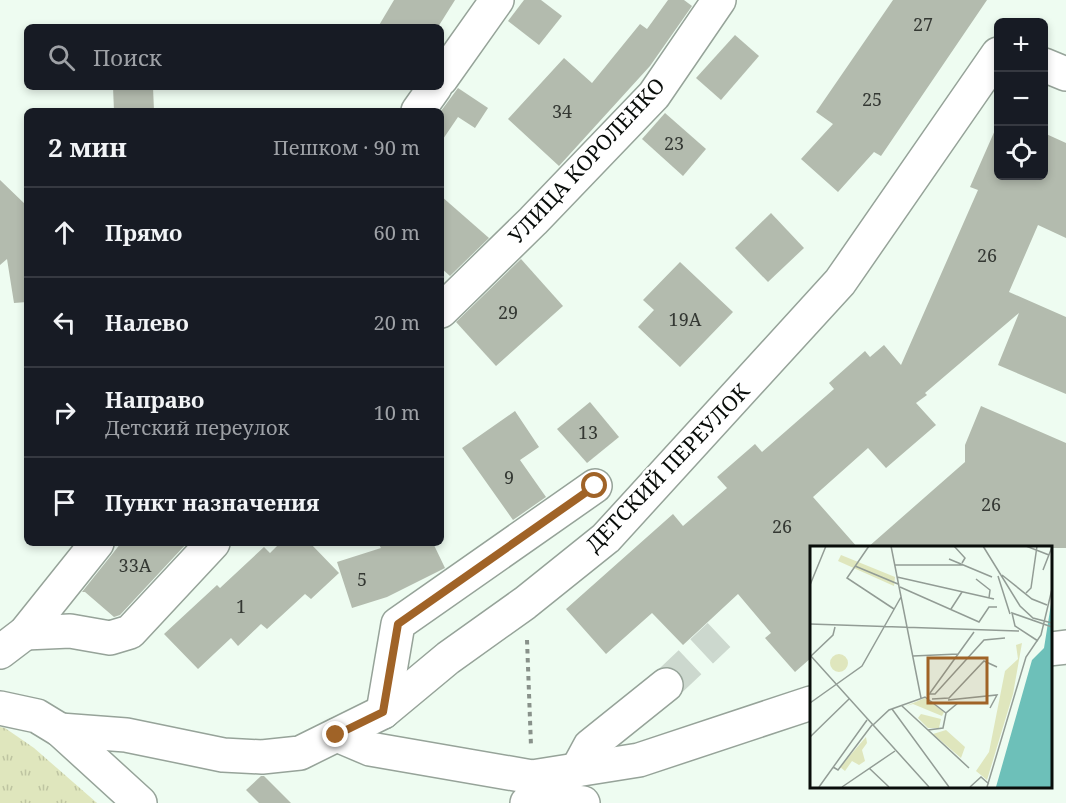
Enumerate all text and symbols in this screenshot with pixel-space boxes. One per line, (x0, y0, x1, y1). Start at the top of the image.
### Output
house number: 27 (913, 12, 933, 36)
map controls (994, 18, 1048, 180)
button: + (994, 18, 1048, 72)
search box (24, 24, 444, 90)
icon: search (45, 41, 78, 74)
text: Поиск (93, 42, 162, 72)
street label: УЛИЦА КОРОЛЕНКО (502, 71, 671, 249)
button: − (994, 72, 1048, 126)
house number: 25 (862, 87, 882, 111)
house number: 34 (552, 99, 572, 123)
button: locate (994, 126, 1048, 180)
text: 2 мин (48, 129, 127, 165)
house number: 23 (664, 131, 684, 155)
text: Пешком · 90 m (273, 134, 420, 161)
icon: ahead (48, 216, 81, 249)
text: Прямо (105, 217, 182, 247)
text: 60 m (374, 219, 420, 246)
house number: 26 (977, 243, 997, 267)
house number: 29 (498, 300, 518, 324)
icon: left (48, 306, 81, 339)
text: Налево (105, 307, 189, 337)
house number: 19А (669, 307, 702, 331)
text: 20 m (374, 309, 420, 336)
street label: ДЕТСКИЙ ПЕРЕУЛОК (579, 377, 755, 558)
text: Направо (105, 384, 204, 414)
icon: right (48, 396, 81, 429)
text: 10 m (374, 399, 420, 426)
text: Детский переулок (105, 414, 289, 441)
house number: 13 (578, 420, 598, 444)
house number: 9 (504, 465, 514, 489)
route start (581, 472, 607, 498)
icon: arrive (48, 486, 81, 519)
text: Пункт назначения (105, 487, 319, 517)
house number: 26 (981, 492, 1001, 516)
house number: 26 (772, 514, 792, 538)
inset map (810, 546, 1051, 788)
house number: 33А (119, 553, 152, 577)
house number: 5 (357, 567, 367, 591)
house number: 1 (236, 594, 246, 618)
route end (322, 721, 348, 747)

